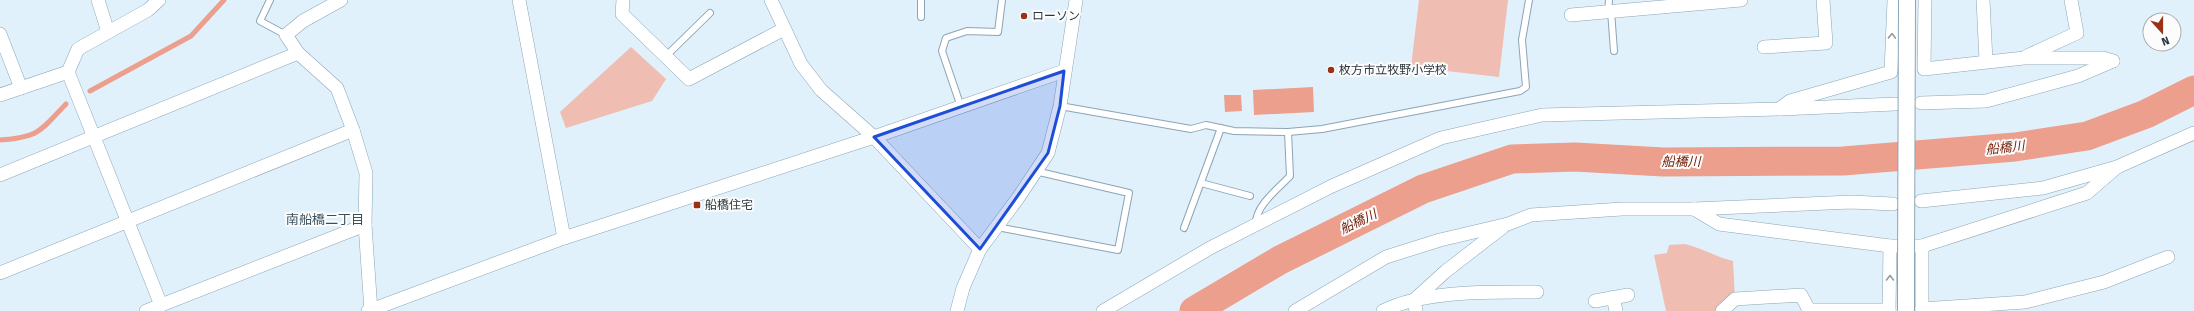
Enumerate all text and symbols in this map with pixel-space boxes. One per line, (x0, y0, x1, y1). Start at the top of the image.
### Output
place label: ローソン (1032, 9, 1080, 23)
marker: ローソン (1019, 11, 1029, 21)
north arrow (2142, 12, 2182, 52)
one-way arrow (1888, 33, 1897, 39)
text: N (2160, 33, 2171, 48)
place label: 枚方市立牧野小学校 (1339, 63, 1447, 77)
marker: 枚方市立牧野小学校 (1326, 65, 1336, 75)
water label: 船橋川 (1985, 138, 2027, 157)
water label: 船橋川 (1661, 154, 1702, 169)
place label: 船橋住宅 (705, 198, 753, 212)
marker: 船橋住宅 (692, 200, 702, 210)
water label: 船橋川 (1337, 205, 1381, 237)
district label: 南船橋二丁目 (286, 212, 364, 227)
one-way arrow (1886, 275, 1894, 281)

